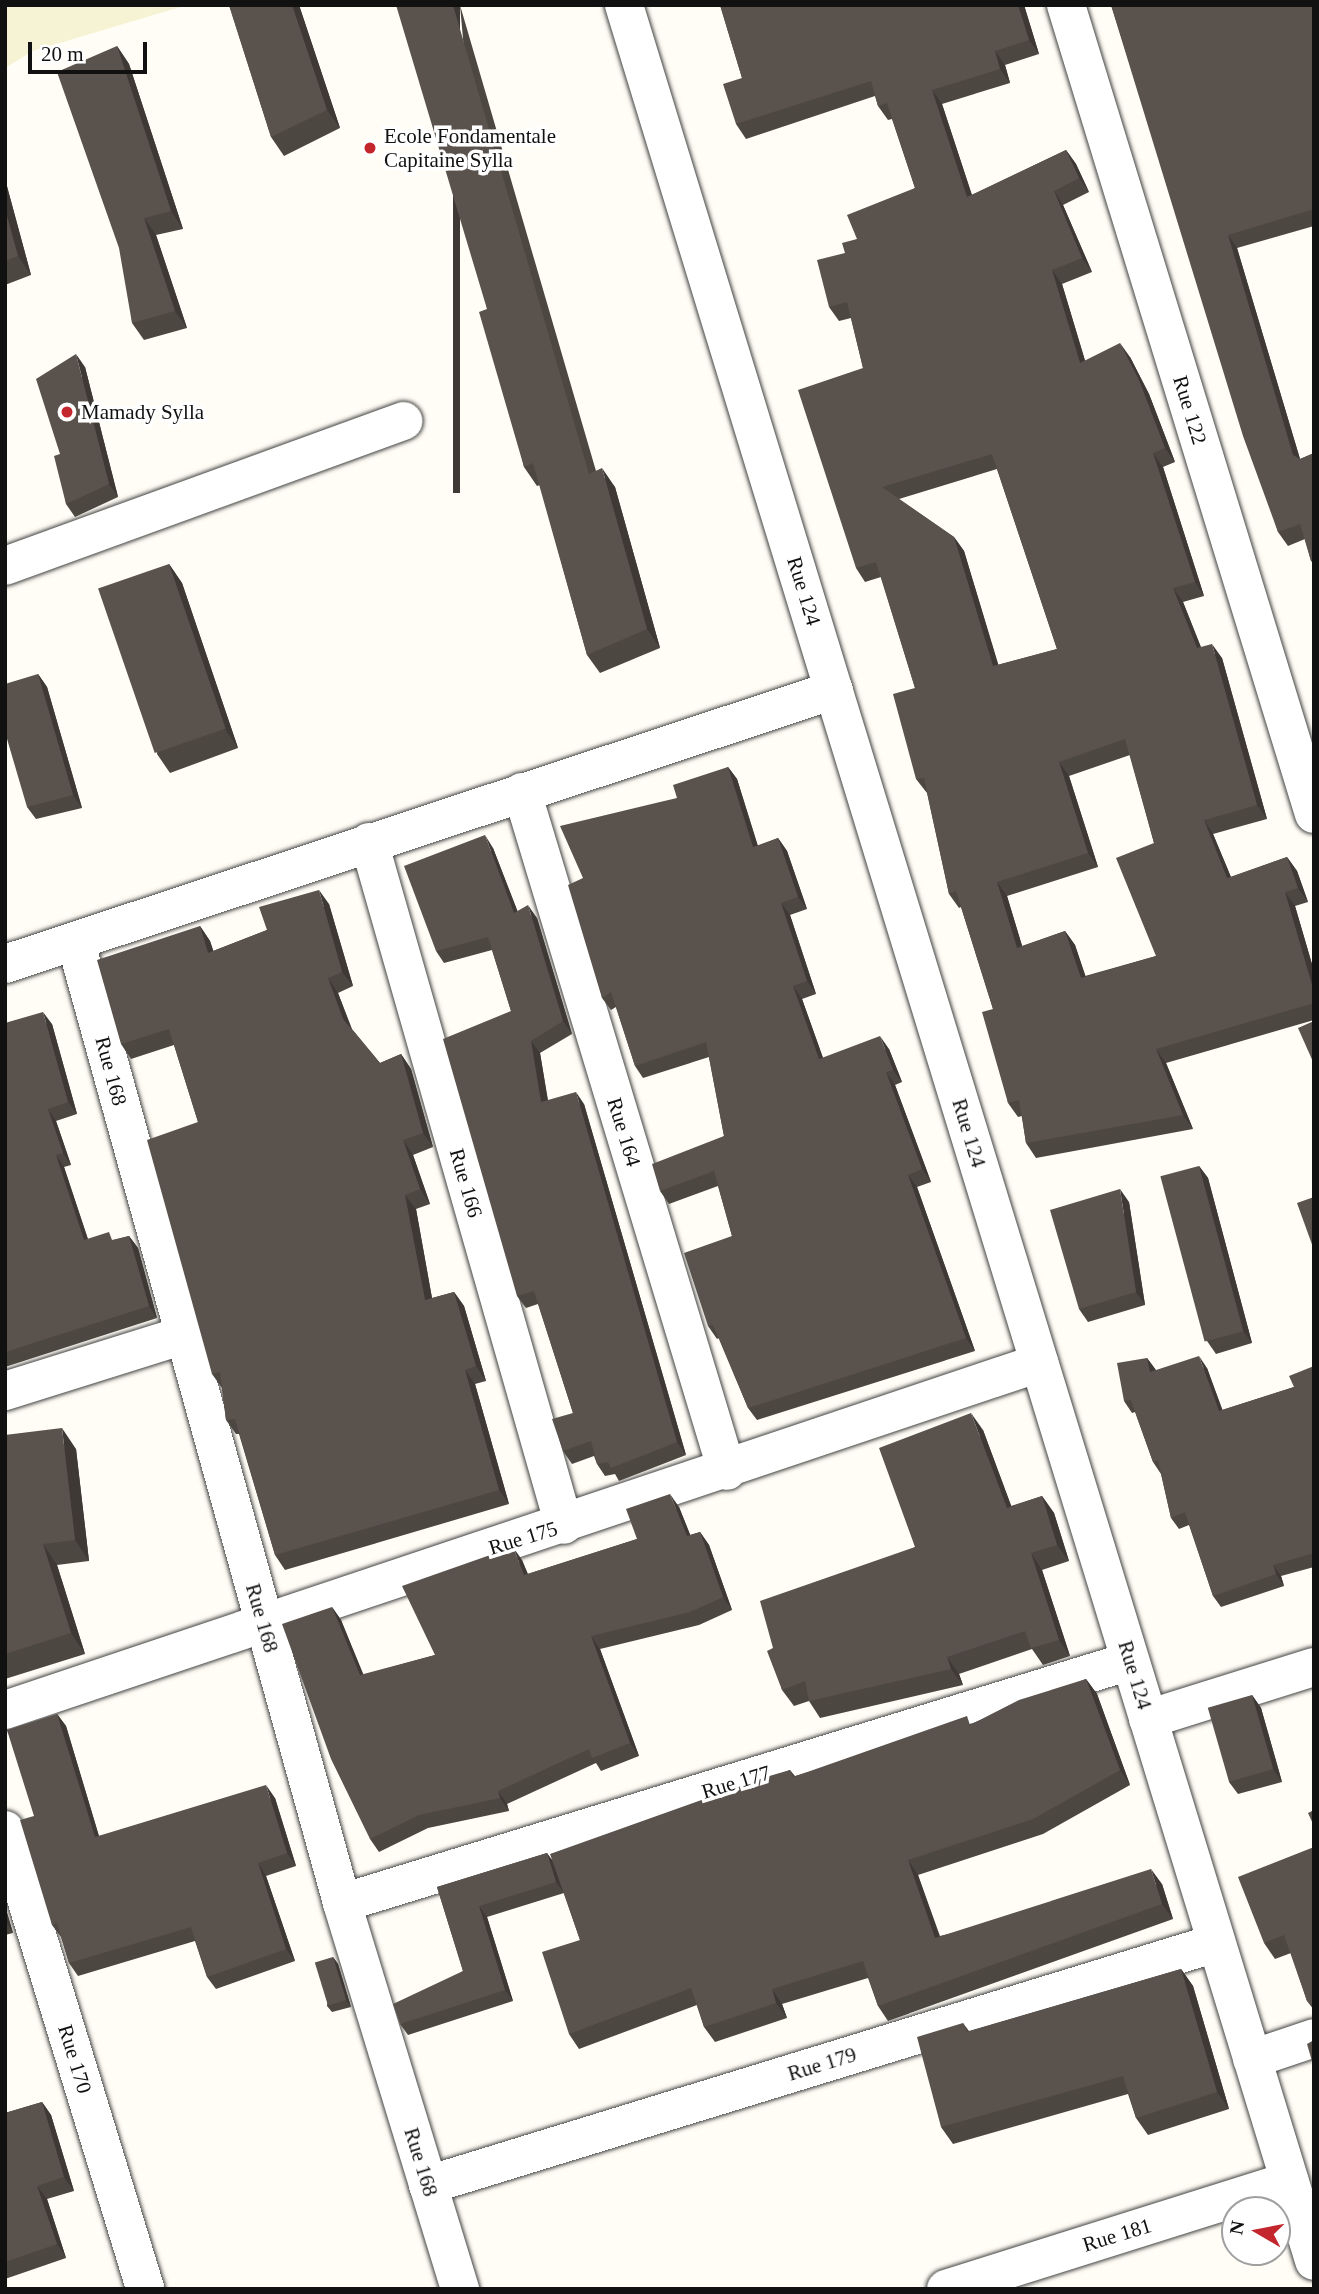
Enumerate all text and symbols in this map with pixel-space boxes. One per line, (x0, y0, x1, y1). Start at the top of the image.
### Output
scale bar (32, 28, 150, 72)
text: 20 m (41, 42, 84, 66)
place label: Ecole Fondamentale Capitaine Sylla (384, 123, 556, 173)
marker: Ecole Fondamentale Capitaine Sylla (362, 140, 378, 156)
street label: Rue 122 (1168, 373, 1212, 447)
place label: Mamady Sylla (81, 399, 204, 425)
marker: Mamady Sylla (59, 404, 75, 420)
street label: Rue 124 (782, 554, 826, 628)
street label: Rue 168 (90, 1034, 132, 1108)
street label: Rue 164 (602, 1095, 646, 1169)
street label: Rue 124 (947, 1096, 991, 1170)
street label: Rue 166 (444, 1146, 488, 1220)
street label: Rue 175 (486, 1516, 560, 1560)
street label: Rue 168 (240, 1581, 284, 1655)
street label: Rue 124 (1113, 1638, 1157, 1712)
street label: Rue 177 (699, 1760, 773, 1804)
street label: Rue 170 (53, 2022, 97, 2096)
street label: Rue 179 (785, 2042, 859, 2086)
street label: Rue 168 (399, 2125, 443, 2199)
north arrow (1221, 2196, 1291, 2266)
street label: Rue 181 (1080, 2213, 1154, 2257)
text: N (1225, 2219, 1248, 2236)

